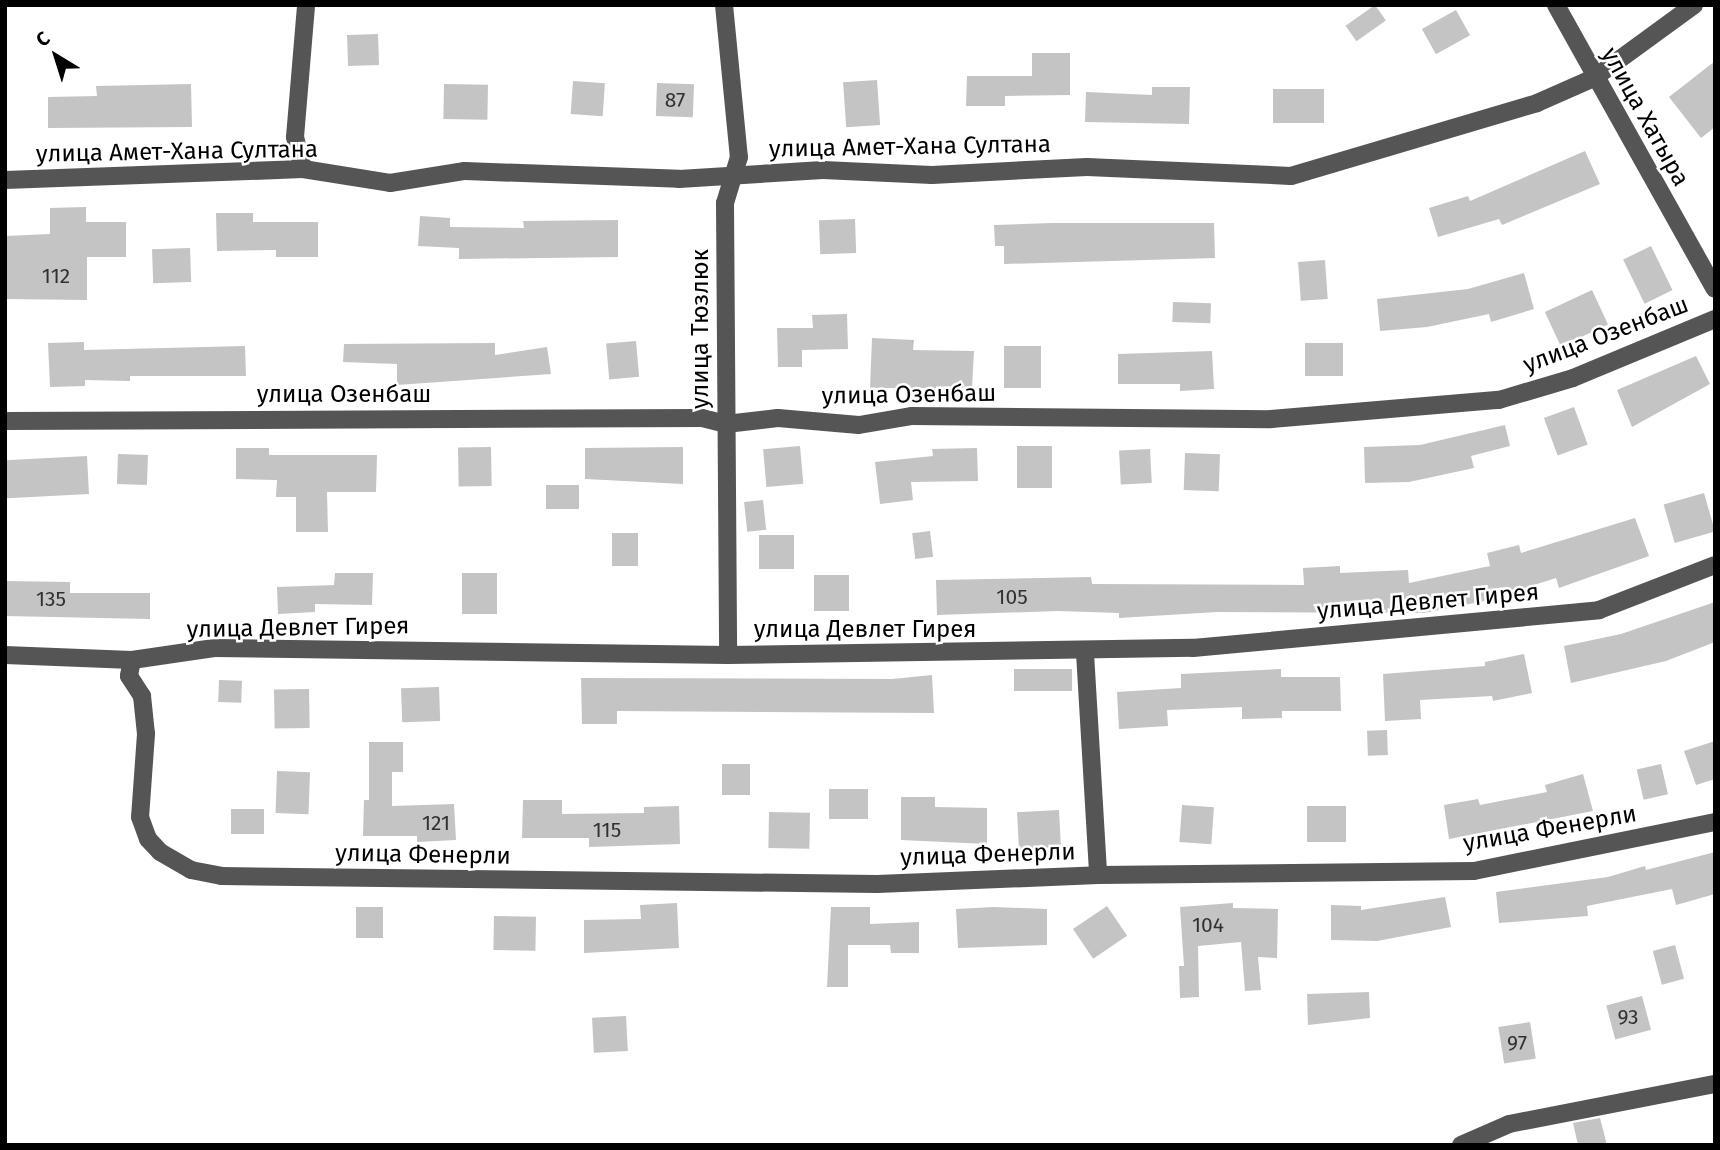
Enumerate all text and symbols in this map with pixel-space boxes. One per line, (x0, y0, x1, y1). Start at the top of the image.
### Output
north arrow (21, 21, 91, 91)
text: С (31, 27, 54, 51)
street label: улица Хатыра (1595, 43, 1695, 191)
house number: 87 (665, 87, 685, 113)
street label: улица Амет-Хана Султана (769, 130, 1051, 164)
street label: улица Амет-Хана Султана (36, 135, 318, 169)
street label: улица Тюзлюк (687, 249, 715, 409)
house number: 112 (42, 263, 70, 289)
street label: улица Озенбаш (1519, 290, 1693, 380)
street label: улица Озенбаш (821, 379, 997, 411)
street label: улица Озенбаш (257, 381, 431, 409)
street label: улица Девлет Гирея (1316, 578, 1540, 626)
house number: 105 (996, 584, 1028, 610)
house number: 135 (36, 586, 66, 612)
street label: улица Девлет Гирея (186, 612, 410, 644)
street label: улица Девлет Гирея (754, 616, 976, 644)
street label: улица Фенерли (1461, 800, 1639, 858)
house number: 121 (422, 810, 450, 836)
house number: 115 (593, 817, 621, 843)
street label: улица Фенерли (900, 838, 1076, 872)
street label: улица Фенерли (335, 839, 511, 871)
house number: 104 (1192, 912, 1224, 938)
house number: 93 (1617, 1004, 1639, 1030)
house number: 97 (1507, 1030, 1527, 1056)

